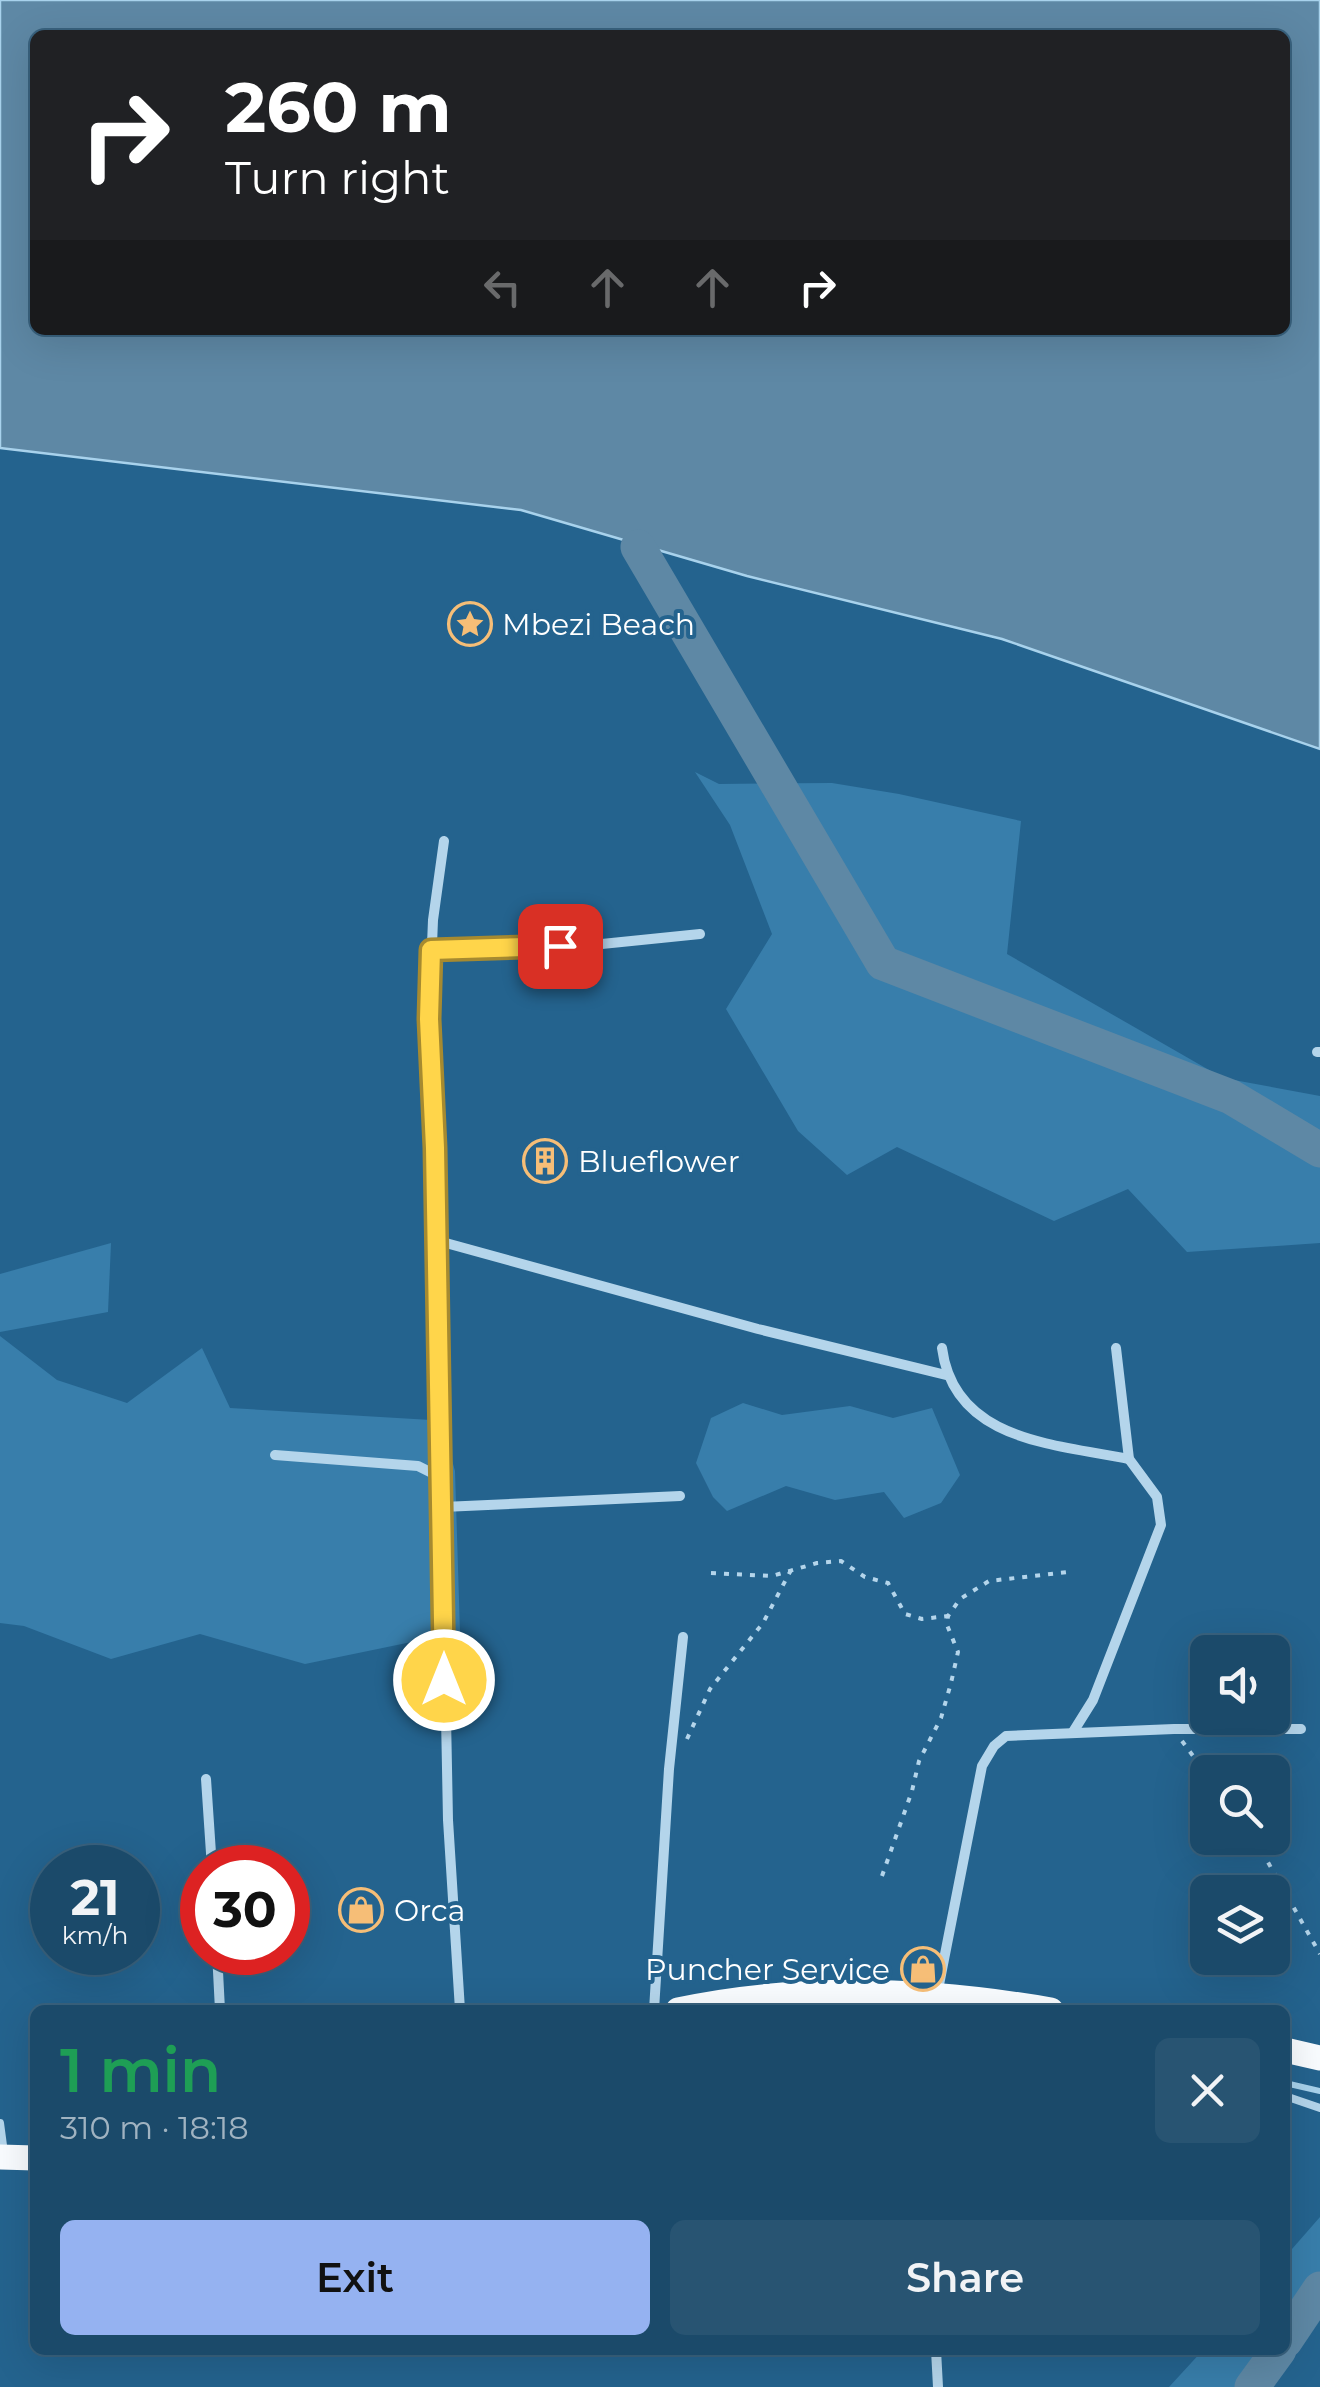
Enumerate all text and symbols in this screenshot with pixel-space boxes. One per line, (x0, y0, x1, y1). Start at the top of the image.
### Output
text: 260 m (225, 64, 452, 150)
icon: right (60, 70, 190, 200)
text: Turn right (225, 150, 450, 205)
icon: left (475, 260, 530, 315)
icon: ahead (580, 260, 635, 315)
icon: ahead (685, 260, 740, 315)
icon: right (790, 260, 845, 315)
place icon: Mbezi Beach (447, 601, 493, 647)
place label: Mbezi Beach (502, 606, 695, 643)
pin (518, 904, 603, 989)
icon: arrive (533, 919, 588, 974)
building icon: Blueflower (522, 1138, 568, 1184)
place label: Blueflower (578, 1143, 740, 1180)
position arrow (392, 1628, 496, 1732)
map controls (1190, 1635, 1290, 1975)
button: sound (1190, 1635, 1290, 1735)
button: search (1190, 1755, 1290, 1855)
speed limit sign: 30 (180, 1845, 310, 1975)
text: 21 (70, 1867, 120, 1928)
button: layers (1190, 1875, 1290, 1975)
shop icon: Orca (338, 1887, 384, 1933)
place label: Orca (394, 1892, 465, 1929)
text: km/h (62, 1920, 128, 1950)
shop icon: Puncher Service (900, 1946, 946, 1992)
place label: Puncher Service (645, 1951, 890, 1988)
text: 1 min (60, 2034, 221, 2107)
button: close (1155, 2038, 1260, 2143)
text: 310 m · 18:18 (60, 2108, 249, 2147)
button: Exit (60, 2220, 650, 2335)
button: Share (670, 2220, 1260, 2335)

